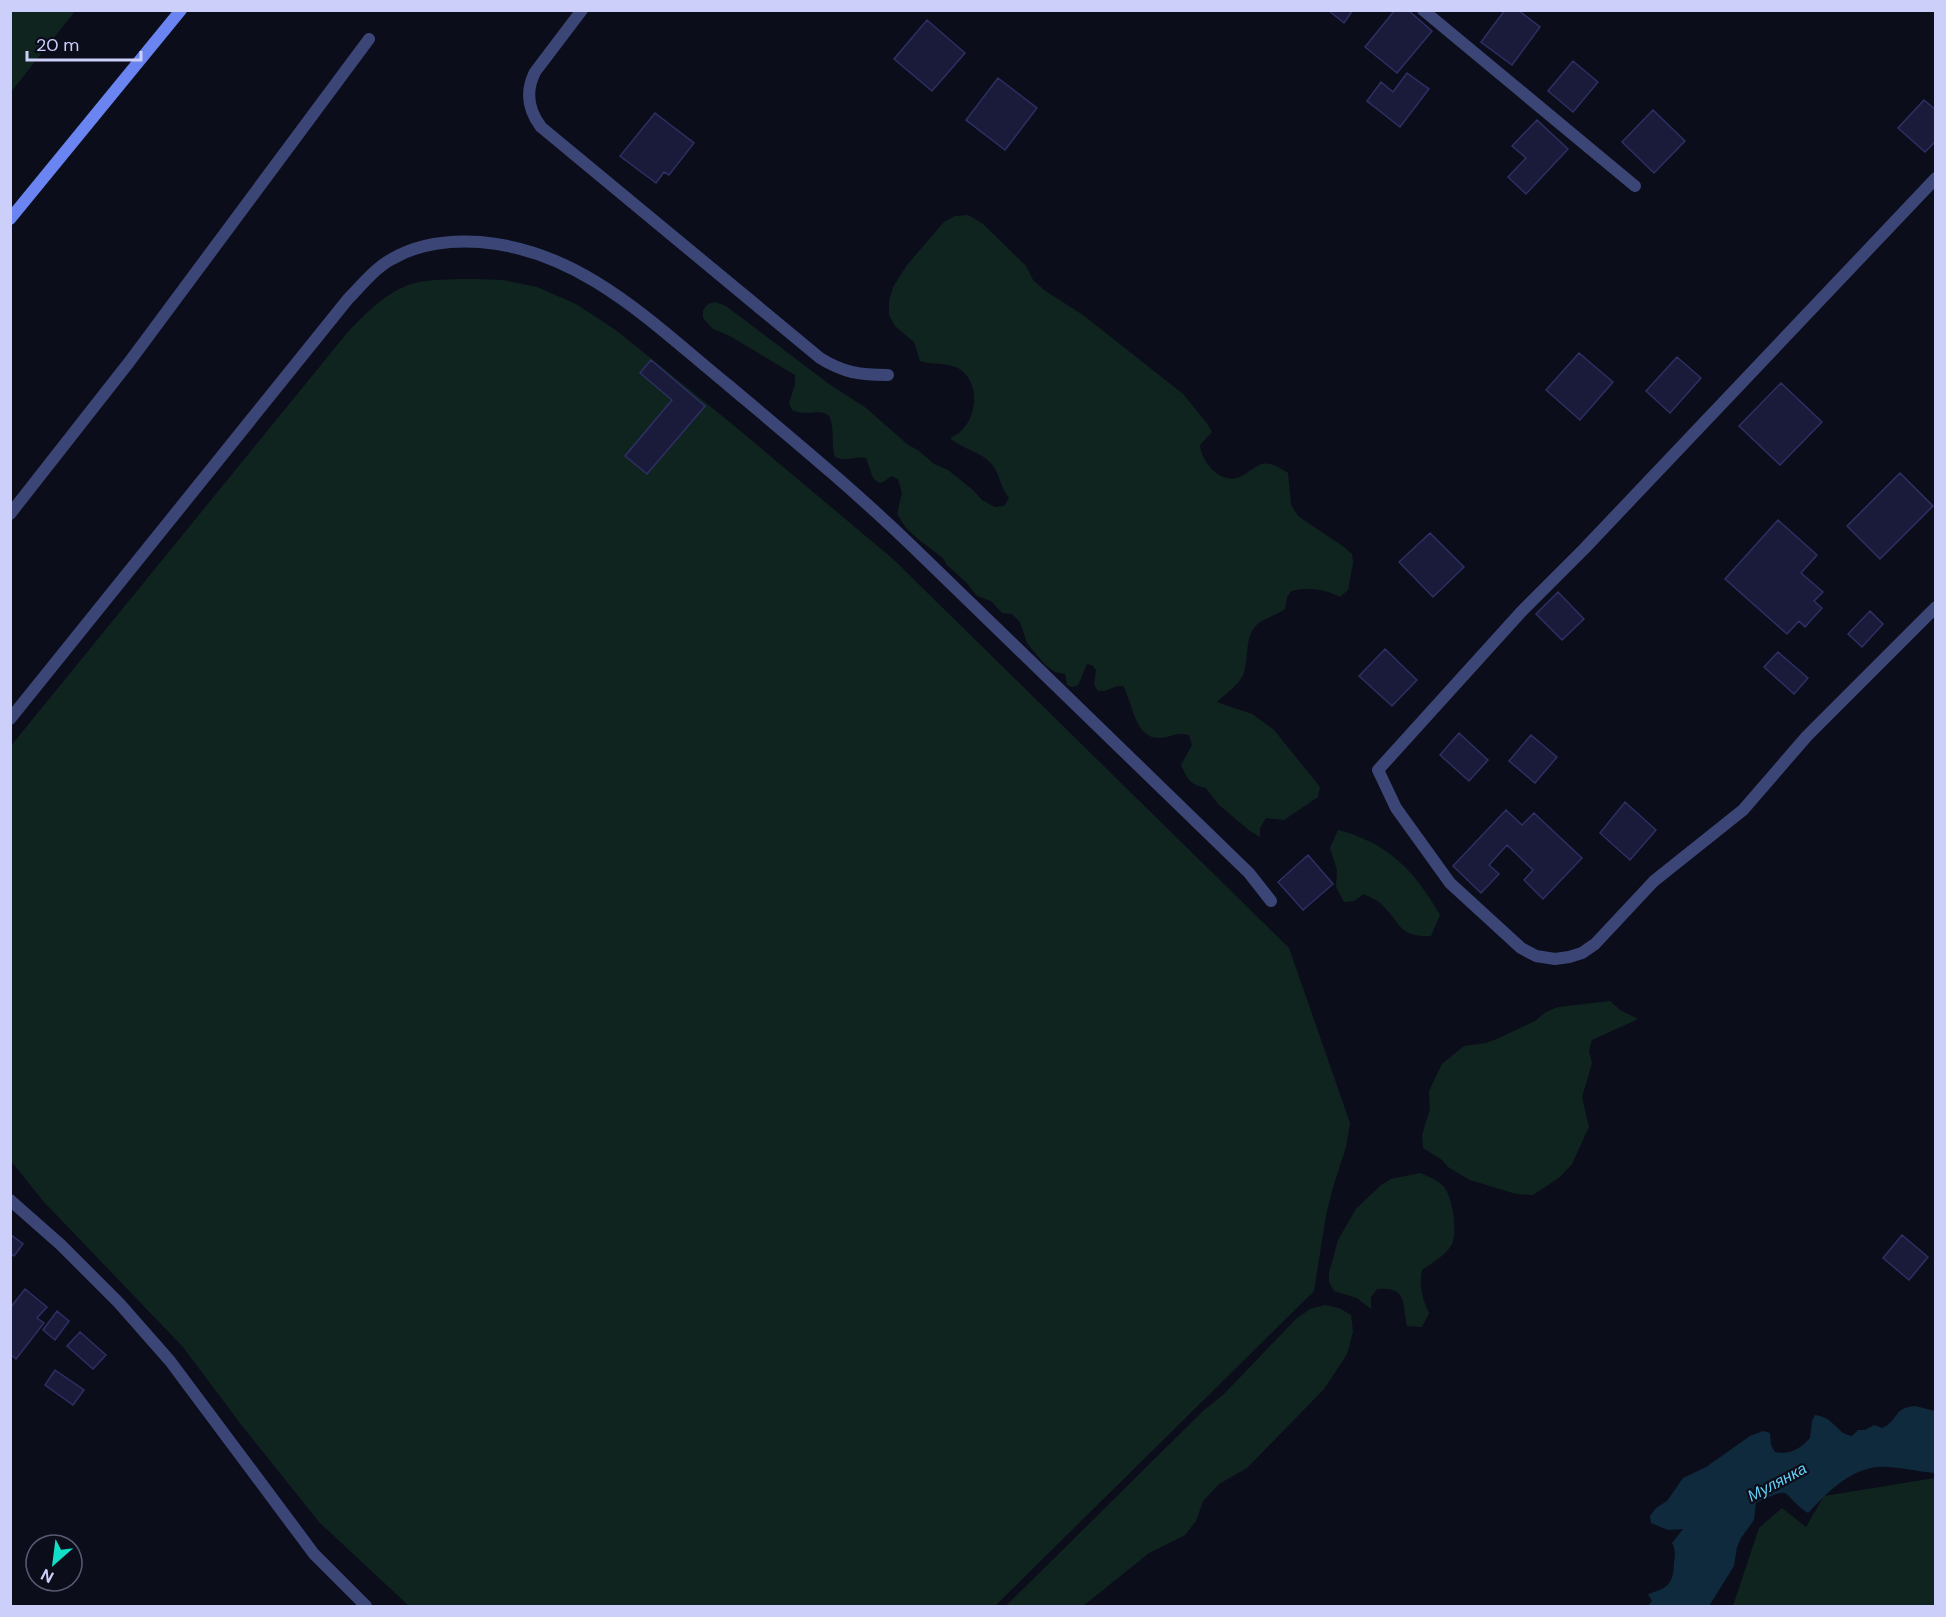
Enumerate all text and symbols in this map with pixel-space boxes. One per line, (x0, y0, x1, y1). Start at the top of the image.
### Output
scale bar (27, 24, 141, 62)
text: 20 m (36, 33, 79, 57)
water label: Мулянка (1744, 1458, 1810, 1506)
north arrow (24, 1533, 84, 1593)
text: N (37, 1564, 57, 1588)

